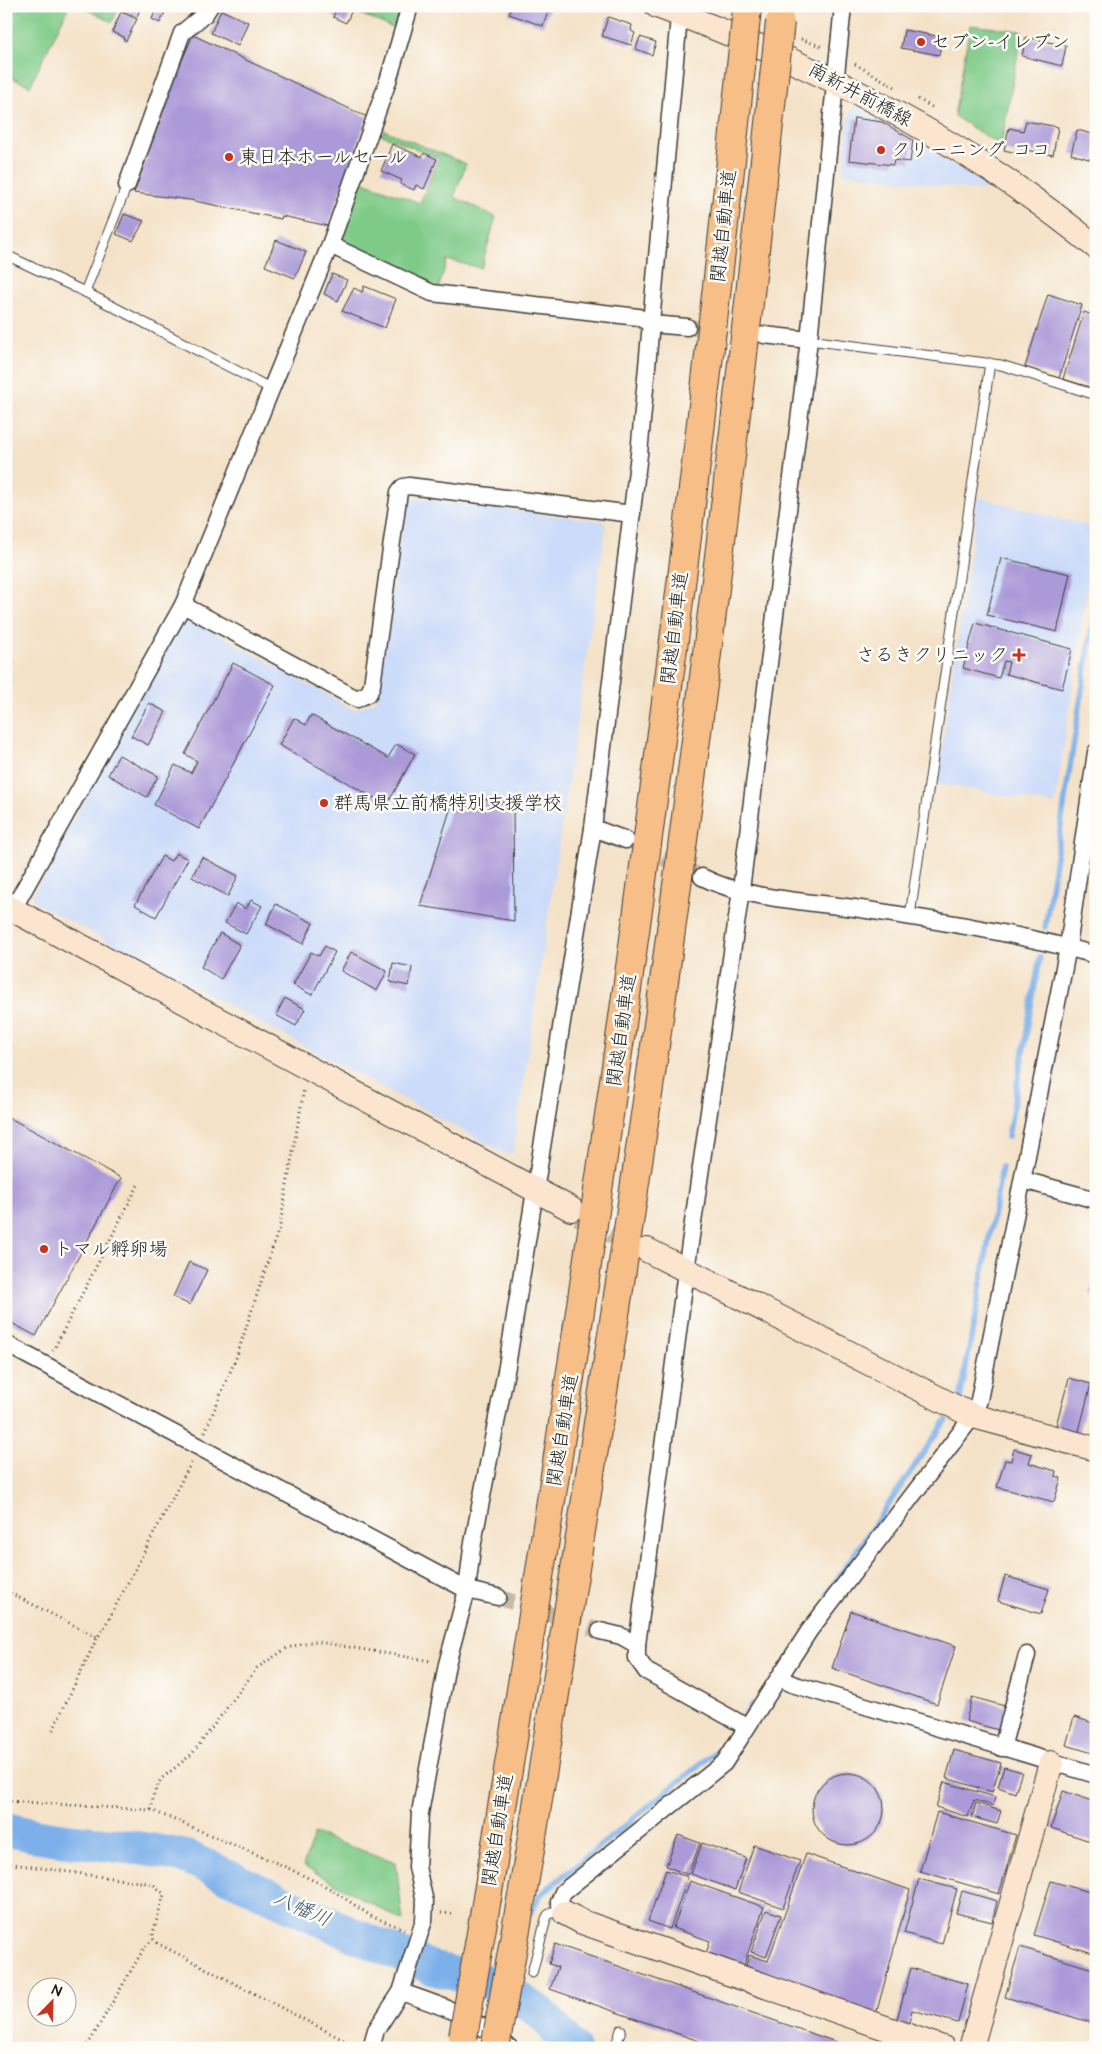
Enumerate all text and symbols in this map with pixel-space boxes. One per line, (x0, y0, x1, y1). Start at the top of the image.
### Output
place label: セブン-イレブン (931, 29, 1070, 56)
marker: セブン-イレブン (915, 36, 927, 48)
street label: 南新井前橋線 (803, 56, 917, 134)
place label: クリーニング ココ (891, 137, 1051, 164)
place label: 東日本ホールセール (239, 144, 408, 171)
marker: クリーニング ココ (875, 144, 887, 156)
marker: 東日本ホールセール (223, 151, 235, 163)
street label: 関越自動車道 (705, 168, 743, 284)
street label: 関越自動車道 (655, 570, 695, 686)
place label: さるきクリニック (856, 642, 1008, 669)
marker: さるきクリニック (1012, 648, 1026, 662)
place label: 群馬県立前橋特別支援学校 (334, 790, 562, 817)
marker: 群馬県立前橋特別支援学校 (318, 797, 330, 809)
street label: 関越自動車道 (601, 972, 643, 1088)
place label: トマル孵卵場 (54, 1236, 168, 1263)
marker: トマル孵卵場 (38, 1243, 50, 1255)
street label: 関越自動車道 (541, 1372, 585, 1488)
street label: 関越自動車道 (476, 1772, 520, 1888)
water label: 八幡川 (269, 1884, 335, 1934)
north arrow (28, 1976, 78, 2026)
text: N (49, 1980, 65, 2002)

